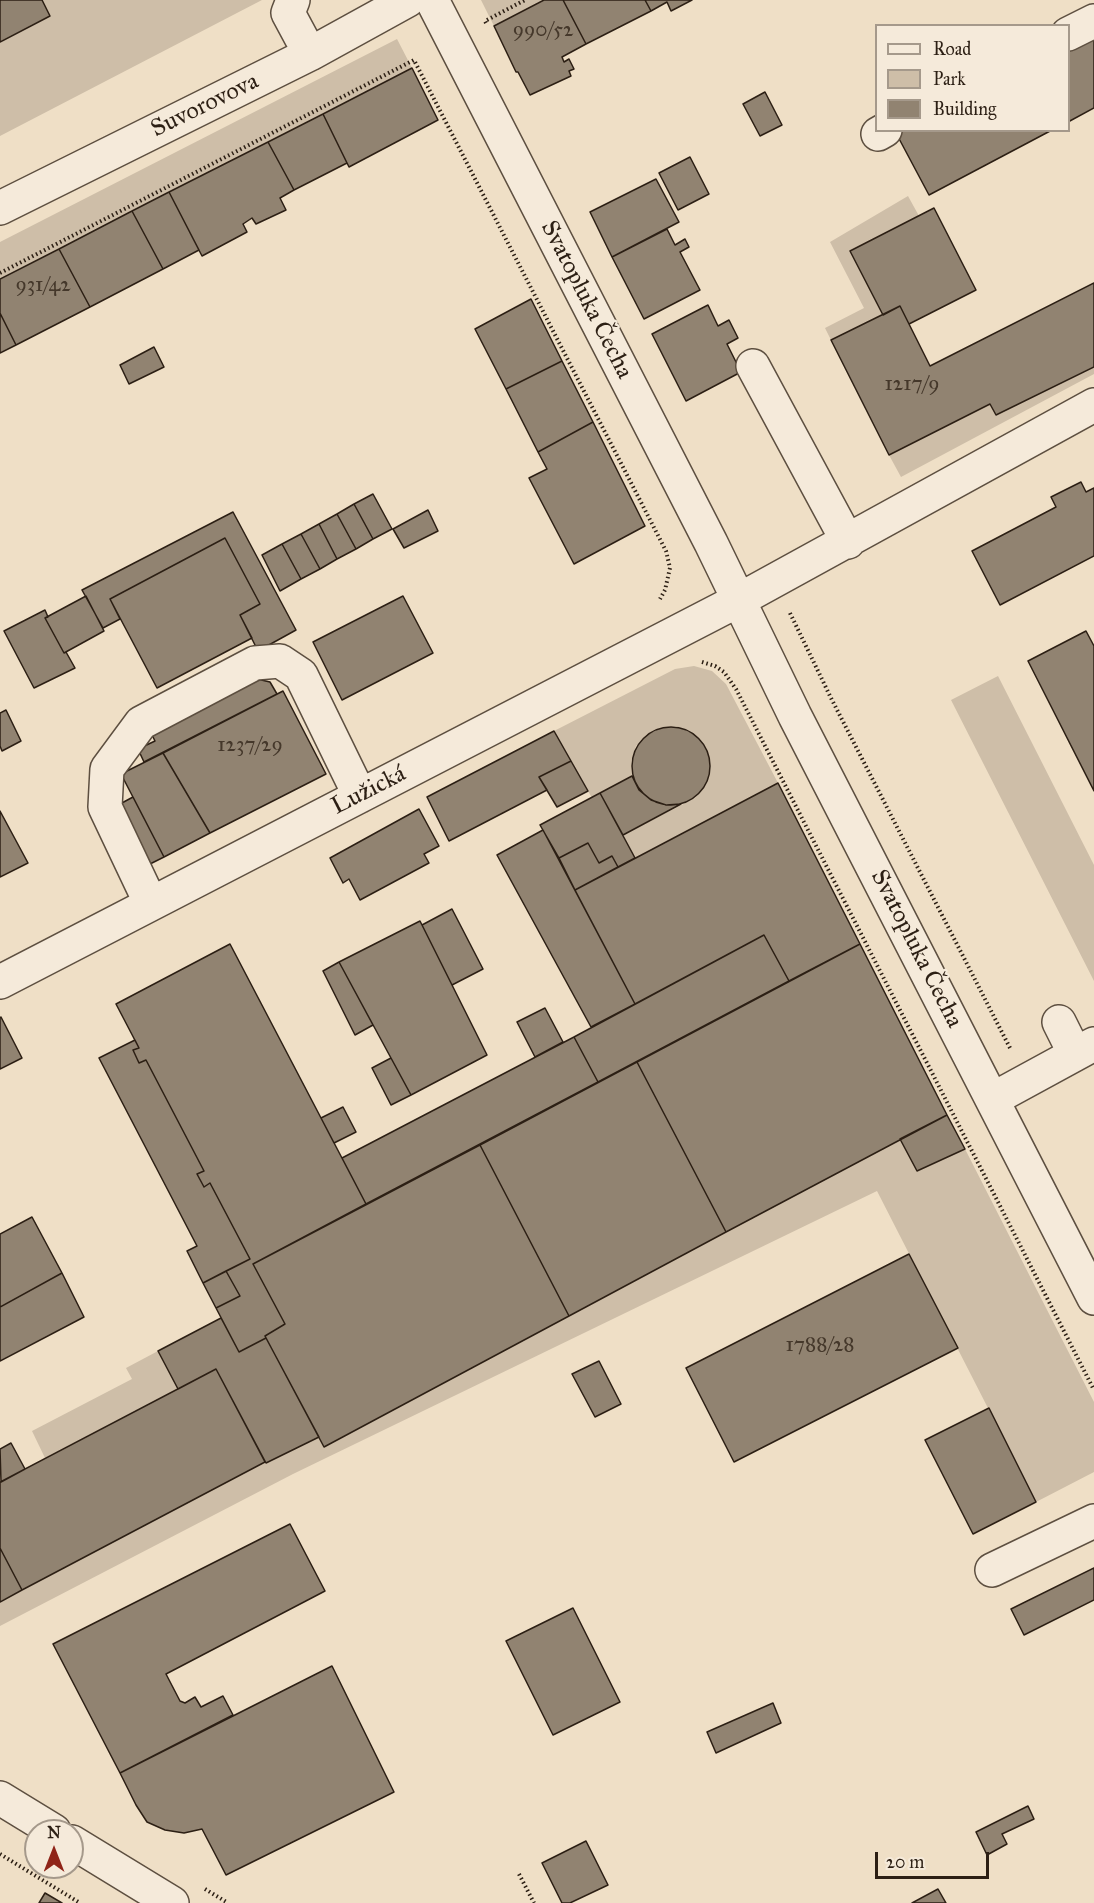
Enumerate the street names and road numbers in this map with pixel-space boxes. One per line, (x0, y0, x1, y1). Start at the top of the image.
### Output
street label: Suvorovova (147, 68, 263, 144)
street label: Svatopluka Čecha (534, 216, 638, 384)
street label: Lužická (327, 760, 411, 822)
street label: Svatopluka Čecha (864, 865, 968, 1033)

